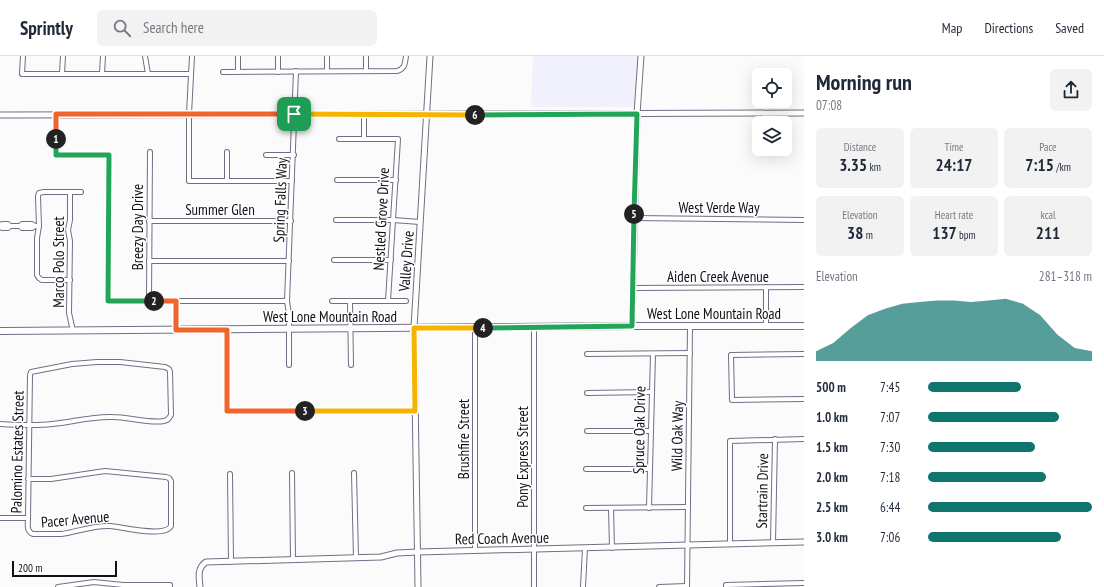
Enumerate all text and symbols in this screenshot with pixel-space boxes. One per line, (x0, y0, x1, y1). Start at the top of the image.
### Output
search box (97, 10, 377, 46)
text: Sprintly (20, 16, 73, 40)
icon: search (111, 17, 133, 39)
text: Search here (143, 18, 204, 37)
text: Map (942, 19, 962, 37)
text: Directions (984, 19, 1033, 37)
text: Saved (1055, 19, 1084, 37)
map controls (752, 68, 792, 156)
button: locate (752, 68, 792, 108)
text: Morning run (816, 68, 912, 96)
button: share (1050, 69, 1092, 111)
pin (277, 97, 311, 131)
text: 07:08 (816, 97, 842, 114)
icon: arrive (283, 103, 305, 125)
pin: 6 (465, 105, 485, 125)
text: 6 (472, 108, 478, 122)
button: layers (752, 116, 792, 156)
pin: 1 (46, 129, 66, 149)
text: 1 (53, 132, 59, 146)
text: Distance (844, 140, 876, 154)
text: Time (944, 140, 964, 154)
text: Pace (1039, 140, 1057, 154)
text: 3.35 (839, 154, 867, 176)
text: 24:17 (936, 154, 972, 176)
text: 7:15 (1025, 154, 1054, 176)
street label: Spring Falls Way (269, 157, 291, 243)
text: km (867, 160, 881, 174)
text: /km (1054, 160, 1071, 174)
street label: Nestled Grove Drive (369, 167, 393, 271)
street label: Breezy Day Drive (128, 184, 147, 270)
street label: West Verde Way (678, 198, 760, 217)
street label: Summer Glen (185, 200, 255, 219)
pin: 5 (624, 204, 644, 224)
text: 5 (631, 207, 637, 221)
text: Elevation (842, 208, 878, 222)
text: Heart rate (935, 208, 973, 222)
text: kcal (1040, 208, 1056, 222)
street label: Marco Polo Street (49, 216, 68, 308)
text: 38 (847, 222, 863, 244)
text: 137 (932, 222, 957, 244)
text: 211 (1036, 222, 1060, 244)
text: m (863, 228, 873, 242)
text: bpm (957, 228, 976, 242)
street label: Valley Drive (394, 230, 418, 293)
street label: Aiden Creek Avenue (667, 267, 769, 286)
text: Elevation (816, 268, 858, 285)
text: 281–318 m (1039, 268, 1092, 285)
pin: 2 (144, 291, 164, 311)
text: 2 (151, 294, 157, 308)
street label: West Lone Mountain Road (647, 304, 781, 323)
street label: West Lone Mountain Road (263, 307, 397, 326)
pin: 4 (473, 318, 493, 338)
text: 4 (480, 321, 486, 335)
text: 500 m (816, 379, 846, 396)
text: 7:45 (880, 379, 900, 396)
street label: Spruce Oak Drive (629, 386, 649, 474)
street label: Palomino Estates Street (6, 390, 28, 514)
street label: Brushfire Street (454, 399, 473, 479)
street label: Wild Oak Way (667, 400, 687, 471)
pin: 3 (295, 401, 315, 421)
text: 3 (302, 404, 308, 418)
street label: Pony Express Street (513, 406, 532, 508)
text: 1.0 km (816, 409, 848, 426)
text: 7:07 (880, 409, 900, 426)
text: 1.5 km (816, 439, 848, 456)
text: 7:30 (880, 439, 900, 456)
street label: Startrain Drive (752, 453, 772, 529)
text: 2.0 km (816, 469, 848, 486)
text: 7:18 (880, 469, 900, 486)
text: 2.5 km (816, 499, 848, 516)
text: 6:44 (880, 499, 900, 516)
street label: Pacer Avenue (40, 507, 110, 531)
street label: Red Coach Avenue (455, 528, 549, 548)
text: 3.0 km (816, 529, 848, 546)
text: 7:06 (880, 529, 900, 546)
scale bar (12, 559, 117, 578)
text: 200 m (18, 561, 42, 575)

